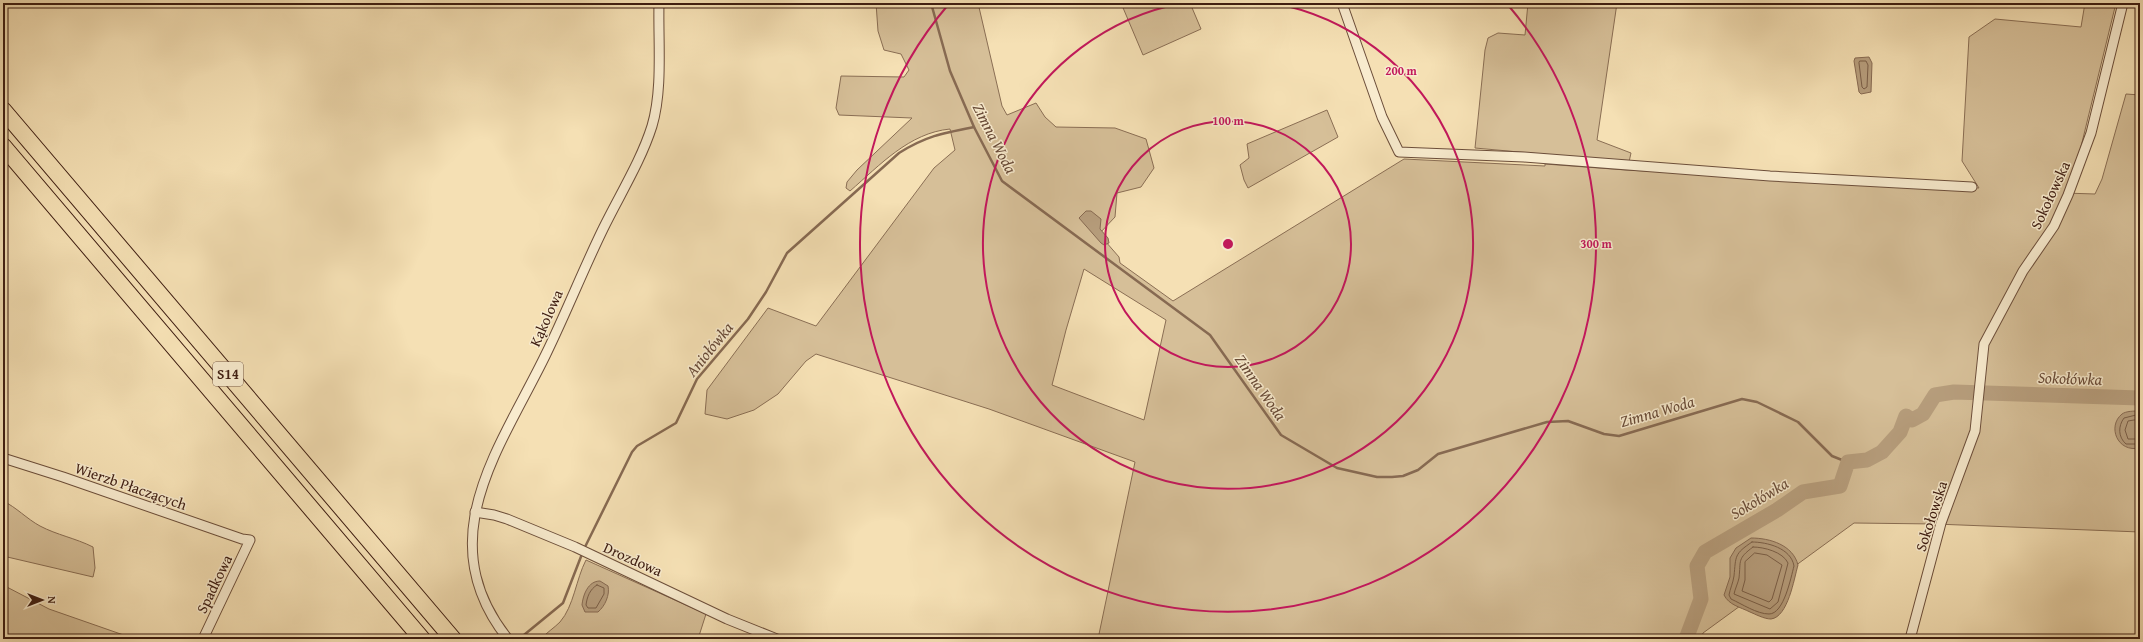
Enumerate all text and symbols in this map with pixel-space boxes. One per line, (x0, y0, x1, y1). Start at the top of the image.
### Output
text: 200 m (1385, 62, 1418, 79)
water label: Zimna Woda (967, 98, 1023, 178)
text: 100 m (1212, 112, 1245, 129)
street label: Sokołowska (2025, 157, 2075, 233)
text: 300 m (1580, 235, 1613, 252)
centre of rings (1221, 237, 1235, 251)
street label: Kąkolowa (524, 286, 568, 350)
water label: Aniołówka (679, 316, 739, 382)
water label: Zimna Woda (1229, 349, 1293, 426)
road number: S14 (213, 362, 243, 386)
water label: Sokołówka (2037, 365, 2103, 391)
water label: Zimna Woda (1617, 389, 1698, 433)
street label: Wierzb Płaczących (72, 457, 190, 515)
water label: Sokołówka (1725, 471, 1793, 525)
street label: Sokołowska (1910, 478, 1952, 554)
street label: Drozdowa (600, 537, 666, 581)
street label: Spadkowa (191, 551, 237, 617)
north arrow (22, 580, 62, 620)
text: N (44, 596, 60, 604)

